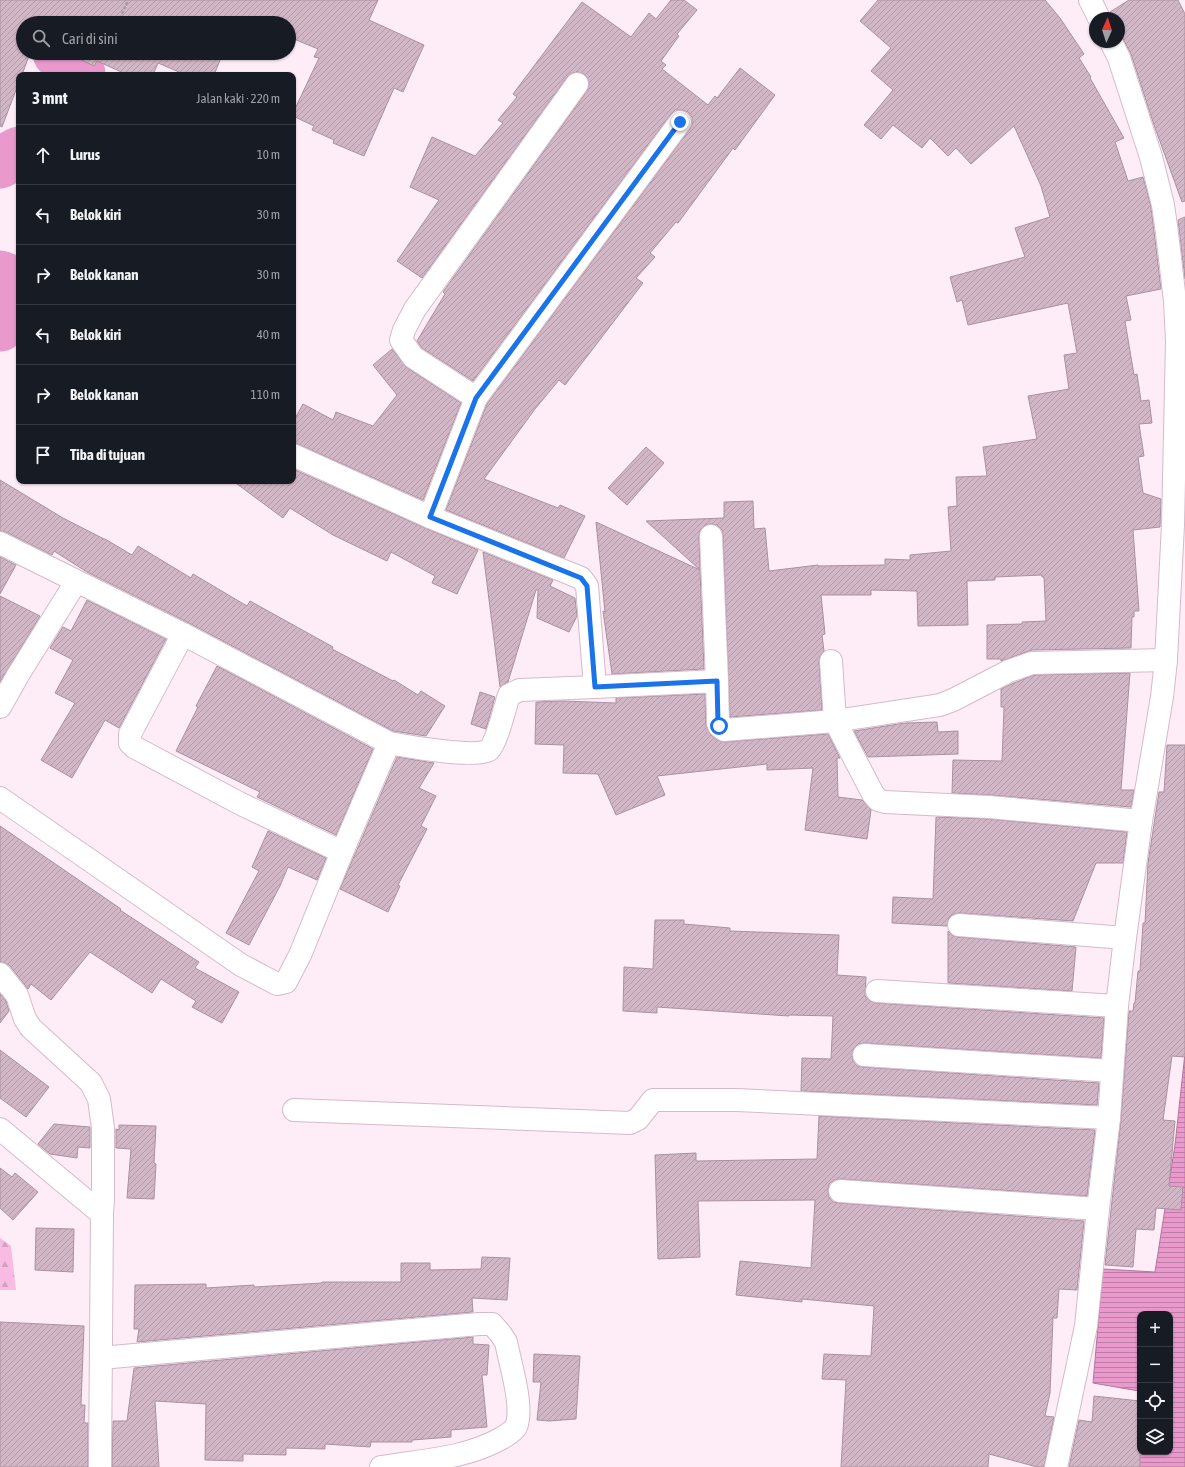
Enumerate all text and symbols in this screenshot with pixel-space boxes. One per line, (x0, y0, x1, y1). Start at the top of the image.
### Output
north arrow (1089, 12, 1125, 48)
search box (16, 16, 296, 60)
icon: search (30, 27, 52, 49)
text: Cari di sini (62, 30, 118, 47)
text: 3 mnt (32, 88, 68, 108)
text: Jalan kaki · 220 m (196, 91, 280, 106)
route end (671, 113, 689, 131)
icon: ahead (32, 144, 54, 166)
text: Lurus (70, 146, 100, 163)
text: 10 m (257, 147, 280, 162)
icon: left (32, 204, 54, 226)
text: Belok kiri (70, 206, 121, 223)
text: 30 m (257, 207, 280, 222)
icon: right (32, 264, 54, 286)
text: Belok kanan (70, 266, 139, 283)
text: 30 m (257, 267, 280, 282)
icon: left (32, 324, 54, 346)
text: Belok kiri (70, 326, 121, 343)
text: 40 m (257, 327, 280, 342)
icon: right (32, 384, 54, 406)
text: Belok kanan (70, 386, 139, 403)
text: 110 m (251, 387, 280, 402)
icon: arrive (32, 444, 54, 466)
text: Tiba di tujuan (70, 446, 145, 463)
route start (710, 717, 728, 735)
map controls (1137, 1311, 1173, 1455)
button: + (1137, 1311, 1173, 1347)
button: − (1137, 1347, 1173, 1383)
button: locate (1137, 1383, 1173, 1419)
button: layers (1137, 1419, 1173, 1455)

